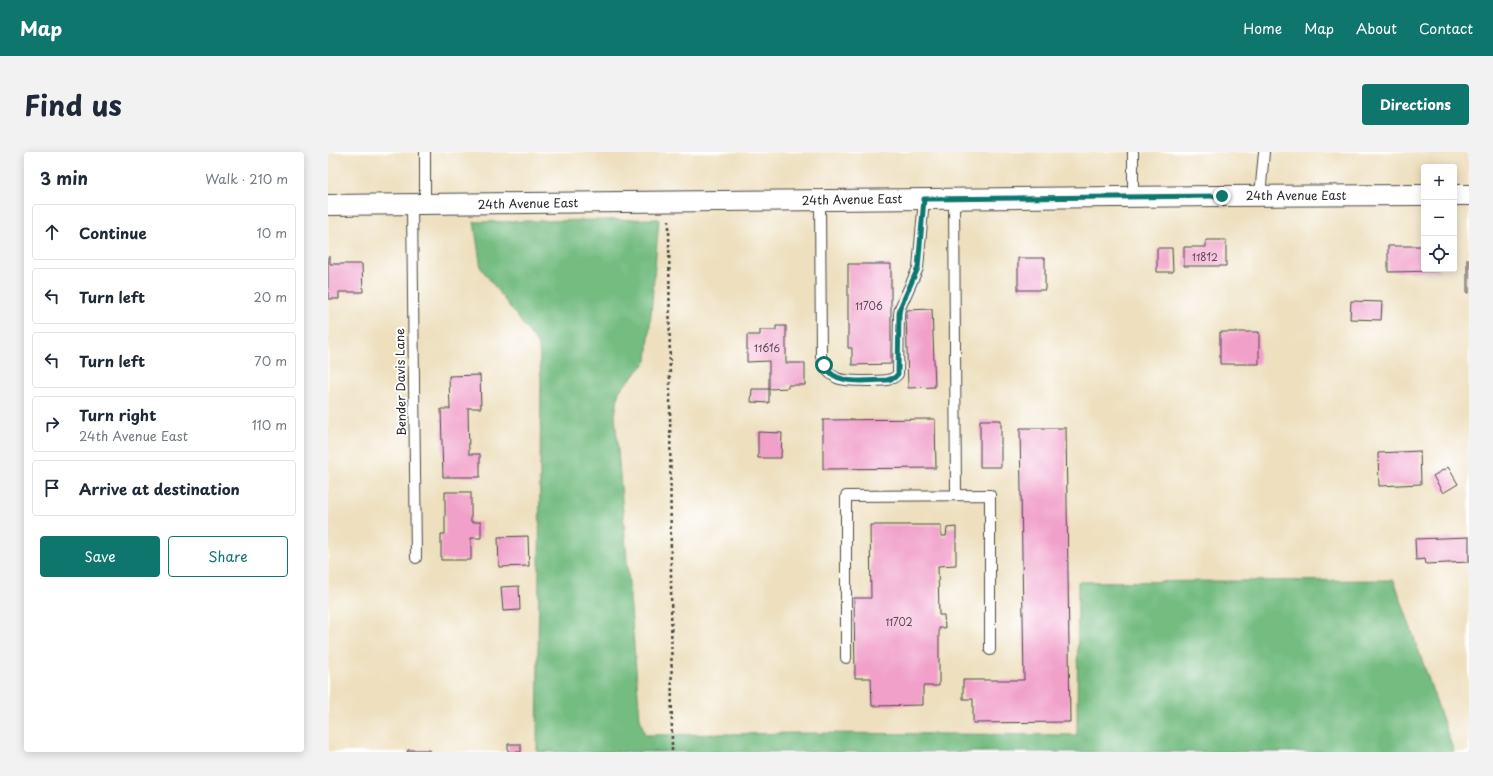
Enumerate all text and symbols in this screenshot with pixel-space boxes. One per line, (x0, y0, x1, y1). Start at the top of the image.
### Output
text: Map (20, 14, 62, 42)
text: Home (1243, 18, 1282, 39)
text: Map (1304, 18, 1334, 39)
text: About (1356, 18, 1397, 39)
text: Contact (1419, 18, 1473, 39)
text: Find us (24, 83, 122, 126)
button: Directions (1362, 84, 1469, 125)
map controls (1421, 164, 1457, 272)
button: + (1421, 164, 1457, 200)
text: 3 min (40, 165, 88, 191)
text: Walk · 210 m (205, 169, 288, 188)
street label: 24th Avenue East (1246, 186, 1346, 204)
route end (1213, 187, 1231, 205)
street label: 24th Avenue East (802, 189, 903, 209)
street label: 24th Avenue East (478, 193, 579, 213)
button: − (1421, 200, 1457, 236)
icon: ahead (41, 221, 63, 243)
text: Continue (79, 221, 147, 244)
text: 10 m (257, 223, 287, 242)
button: locate (1421, 236, 1457, 272)
house number: 11812 (1192, 249, 1218, 264)
icon: left (41, 285, 63, 307)
text: Turn left (79, 285, 145, 308)
text: 20 m (253, 287, 287, 306)
house number: 11706 (855, 298, 883, 313)
street label: Bender Davis Lane (390, 328, 410, 436)
house number: 11616 (754, 340, 780, 355)
icon: left (41, 349, 63, 371)
text: Turn left (79, 349, 145, 372)
text: 70 m (254, 351, 287, 370)
route start (815, 356, 833, 374)
text: Turn right (79, 403, 156, 426)
icon: right (41, 413, 63, 435)
text: 110 m (252, 415, 287, 434)
text: 24th Avenue East (79, 426, 188, 445)
icon: arrive (41, 477, 63, 499)
text: Arrive at destination (79, 477, 240, 500)
button: Save (40, 536, 160, 577)
button: Share (168, 536, 288, 577)
house number: 11702 (885, 614, 913, 629)

